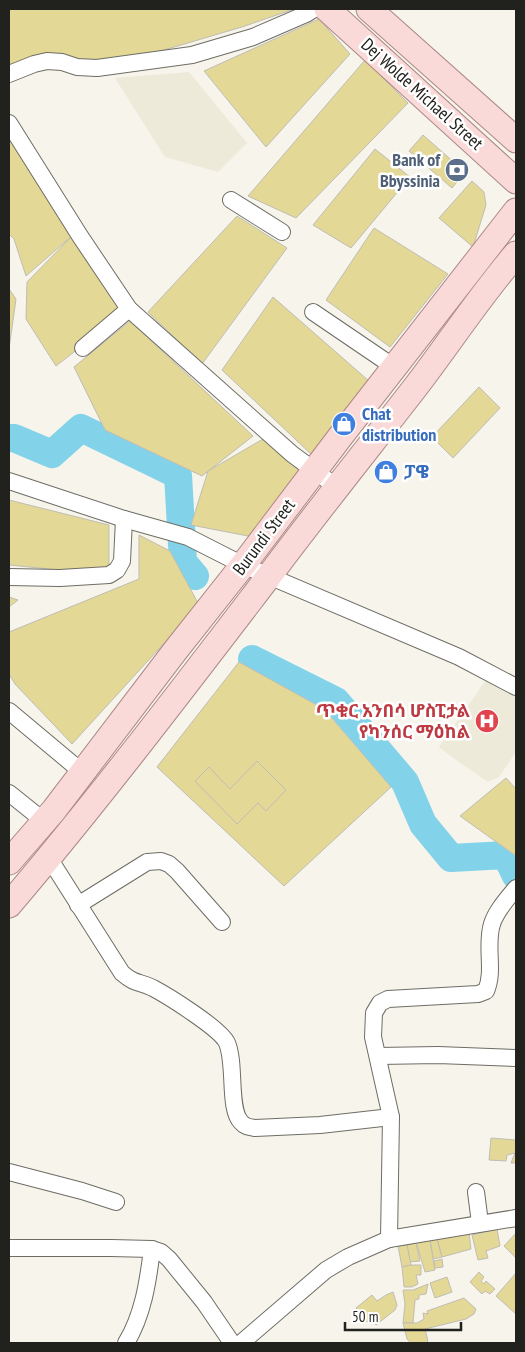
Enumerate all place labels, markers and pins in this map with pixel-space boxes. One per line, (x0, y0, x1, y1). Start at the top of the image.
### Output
place label: Bank of Bbyssinia (380, 148, 441, 192)
bank icon: Bank of Bbyssinia (444, 157, 470, 183)
place label: Chat distribution (362, 402, 436, 446)
shop icon: Chat distribution (331, 411, 357, 437)
shop icon: ፓዌ (373, 459, 399, 485)
place label: ፓዌ (404, 460, 430, 483)
place label: ጥቁር አንበሳ ሆስፒታል የካንሰር ማዕከል (316, 699, 470, 743)
hospital icon: ጥቁር አንበሳ ሆስፒታል የካንሰር ማዕከል (474, 708, 500, 734)

